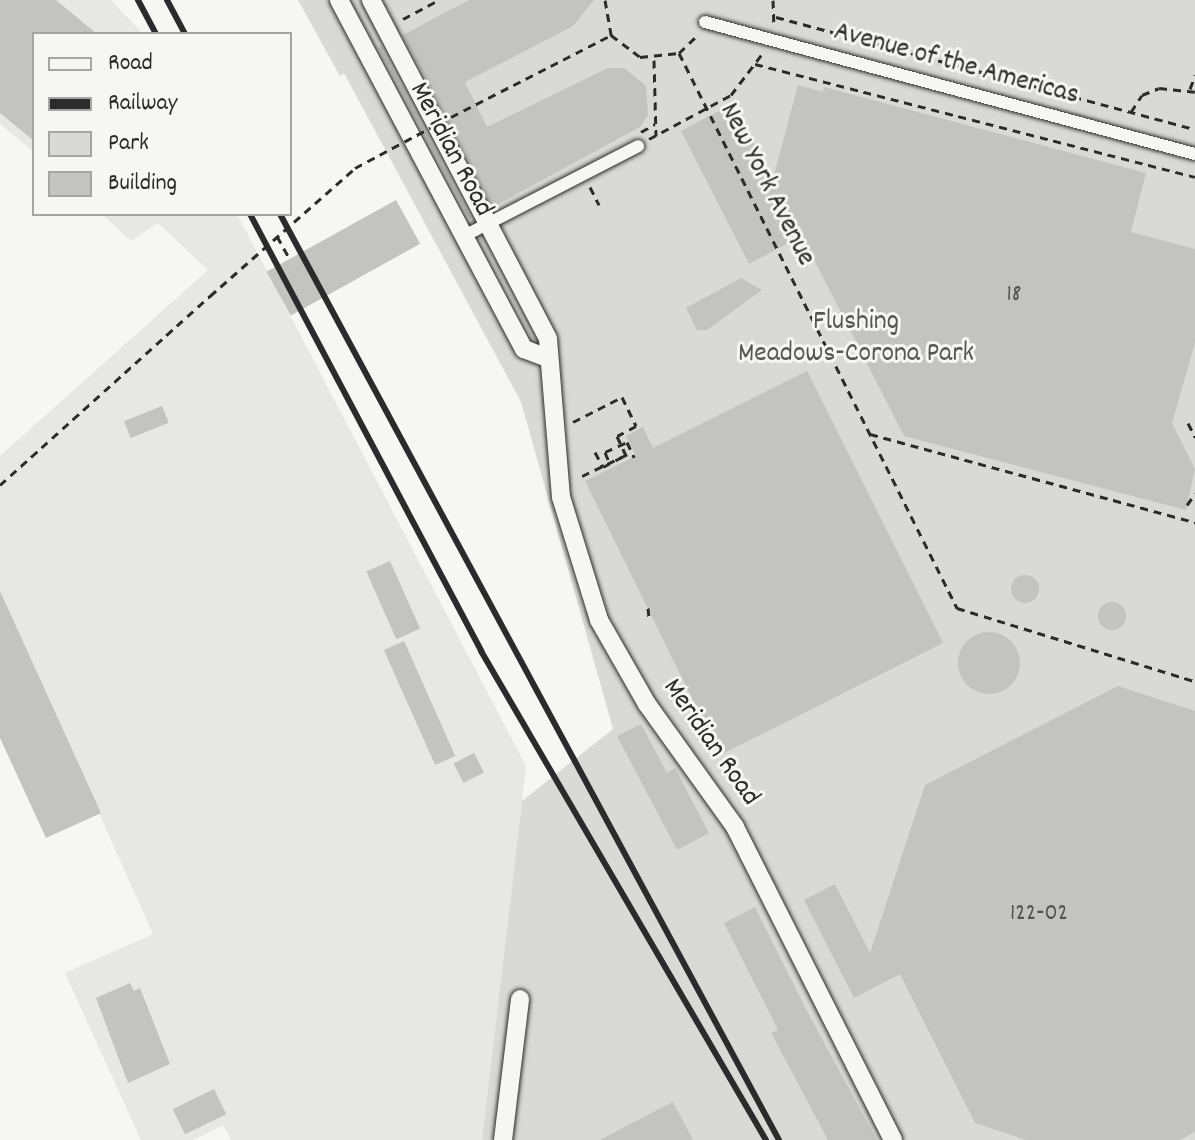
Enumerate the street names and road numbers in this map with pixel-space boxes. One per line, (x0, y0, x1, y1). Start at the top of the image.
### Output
street label: Avenue of the Americas (830, 16, 1082, 114)
street label: Meridian Road (401, 77, 499, 223)
street label: New York Avenue (711, 98, 821, 272)
street label: Meridian Road (654, 673, 766, 813)

